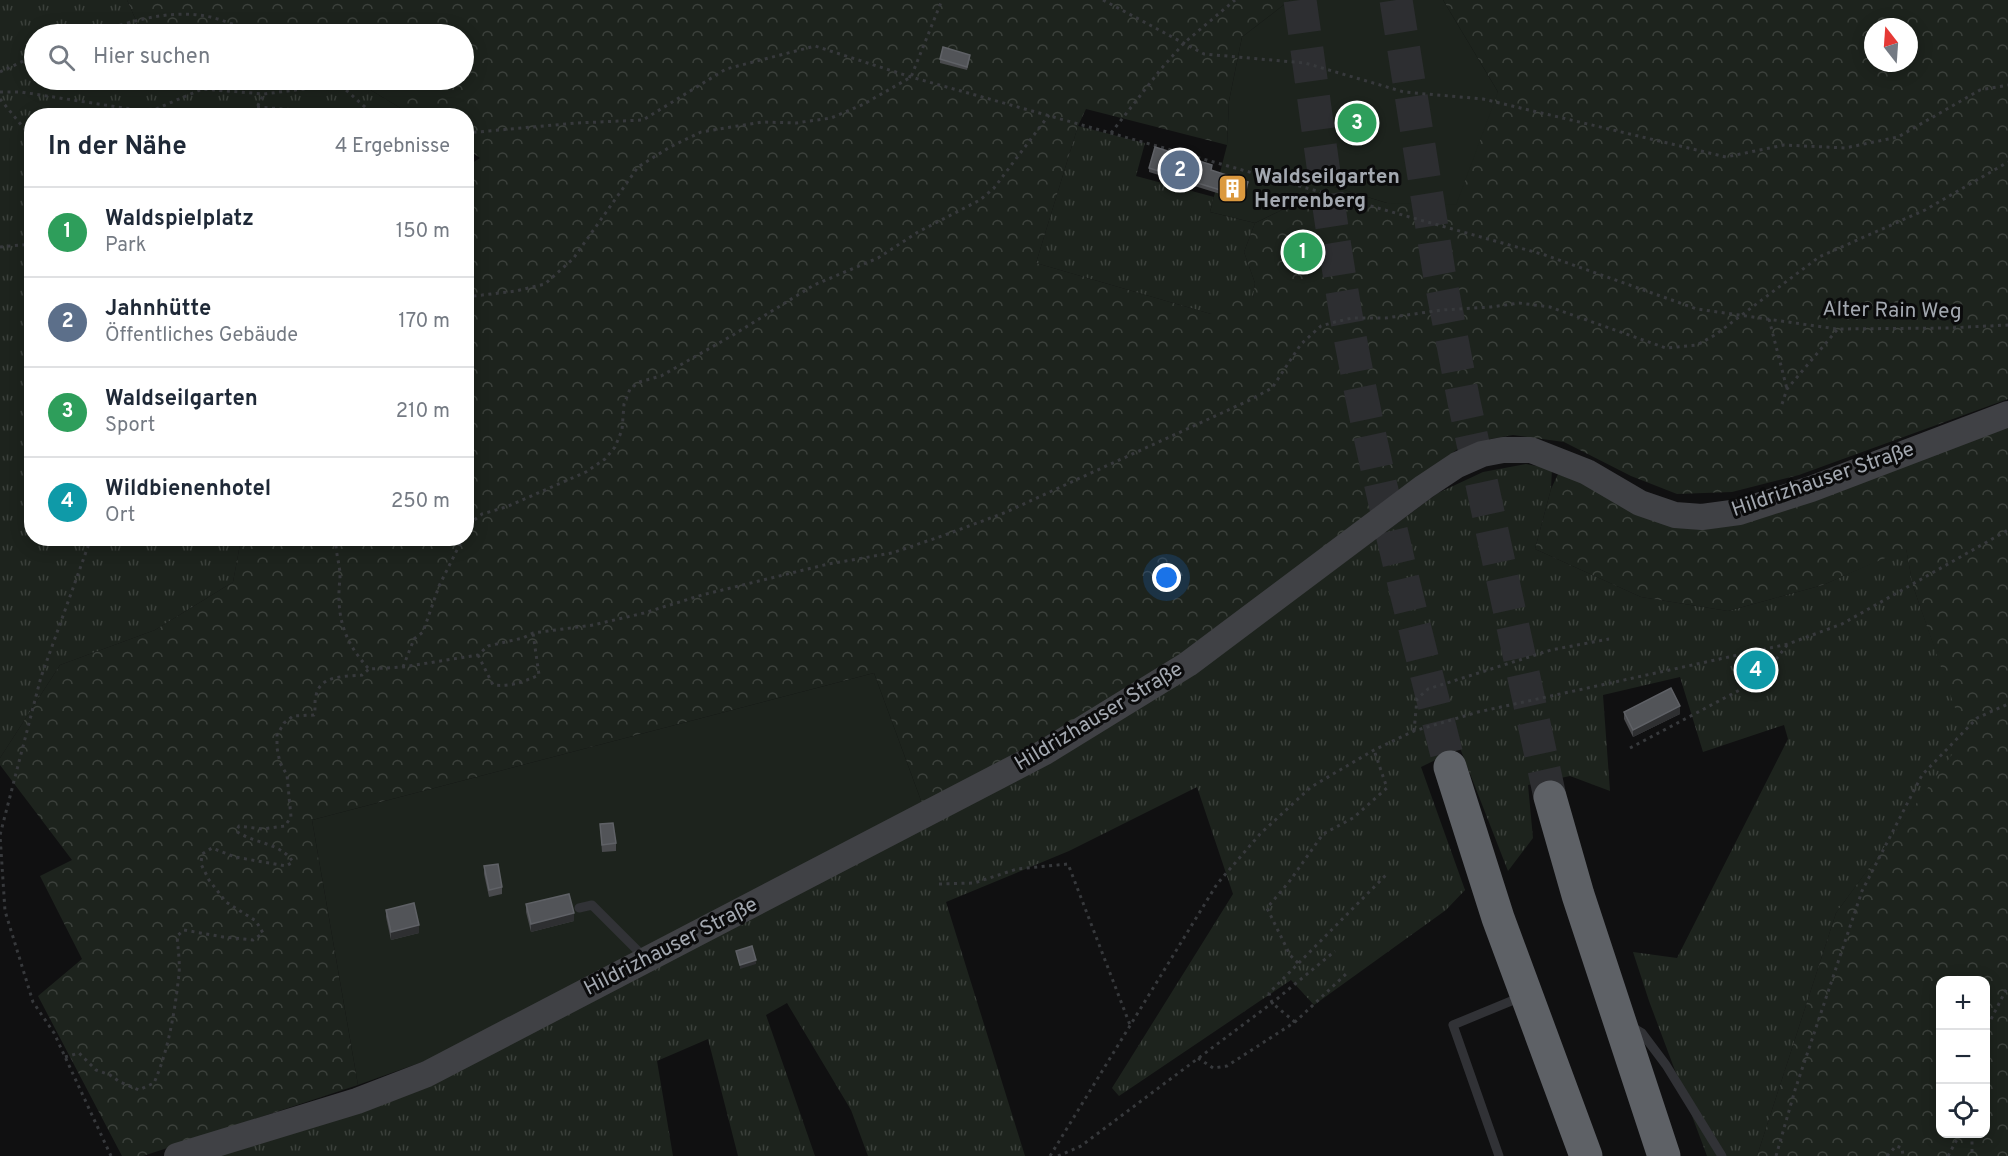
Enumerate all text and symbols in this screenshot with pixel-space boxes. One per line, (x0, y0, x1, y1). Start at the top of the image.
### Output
north arrow (1864, 18, 1918, 72)
search box (24, 24, 474, 90)
icon: search (45, 41, 78, 74)
text: Hier suchen (93, 44, 210, 71)
pin: 3 (1338, 100, 1376, 146)
text: In der Nähe (48, 131, 187, 164)
text: 4 Ergebnisse (335, 134, 450, 160)
pin: 2 (1160, 148, 1200, 192)
place label: Waldseilgarten Herrenberg (1254, 164, 1400, 215)
building icon: Waldseilgarten Herrenberg (1217, 173, 1249, 205)
text: Waldspielplatz (105, 206, 254, 233)
text: 1 (64, 219, 72, 245)
text: 150 m (396, 219, 450, 245)
pin: 1 (1284, 230, 1322, 274)
text: Park (105, 233, 146, 259)
text: Jahnhütte (105, 296, 211, 323)
street label: Alter Rain Weg (1822, 296, 1962, 326)
text: 2 (61, 309, 74, 335)
text: 170 m (398, 309, 450, 335)
text: Öffentliches Gebäude (105, 323, 298, 349)
text: Waldseilgarten (105, 386, 258, 413)
text: 3 (62, 399, 74, 425)
text: 210 m (396, 399, 450, 425)
text: Sport (105, 413, 155, 439)
street label: Hildrizhauser Straße (1728, 436, 1918, 524)
text: Wildbienenhotel (105, 476, 271, 503)
text: 4 (61, 489, 74, 515)
text: 250 m (391, 489, 450, 515)
text: Ort (105, 503, 135, 529)
your location (1152, 563, 1181, 592)
pin: 4 (1736, 648, 1776, 692)
street label: Hildrizhauser Straße (1010, 656, 1188, 778)
street label: Hildrizhauser Straße (580, 891, 762, 1003)
map controls (1936, 976, 1990, 1138)
button: + (1936, 976, 1990, 1030)
button: − (1936, 1030, 1990, 1084)
button: locate (1936, 1084, 1990, 1138)

